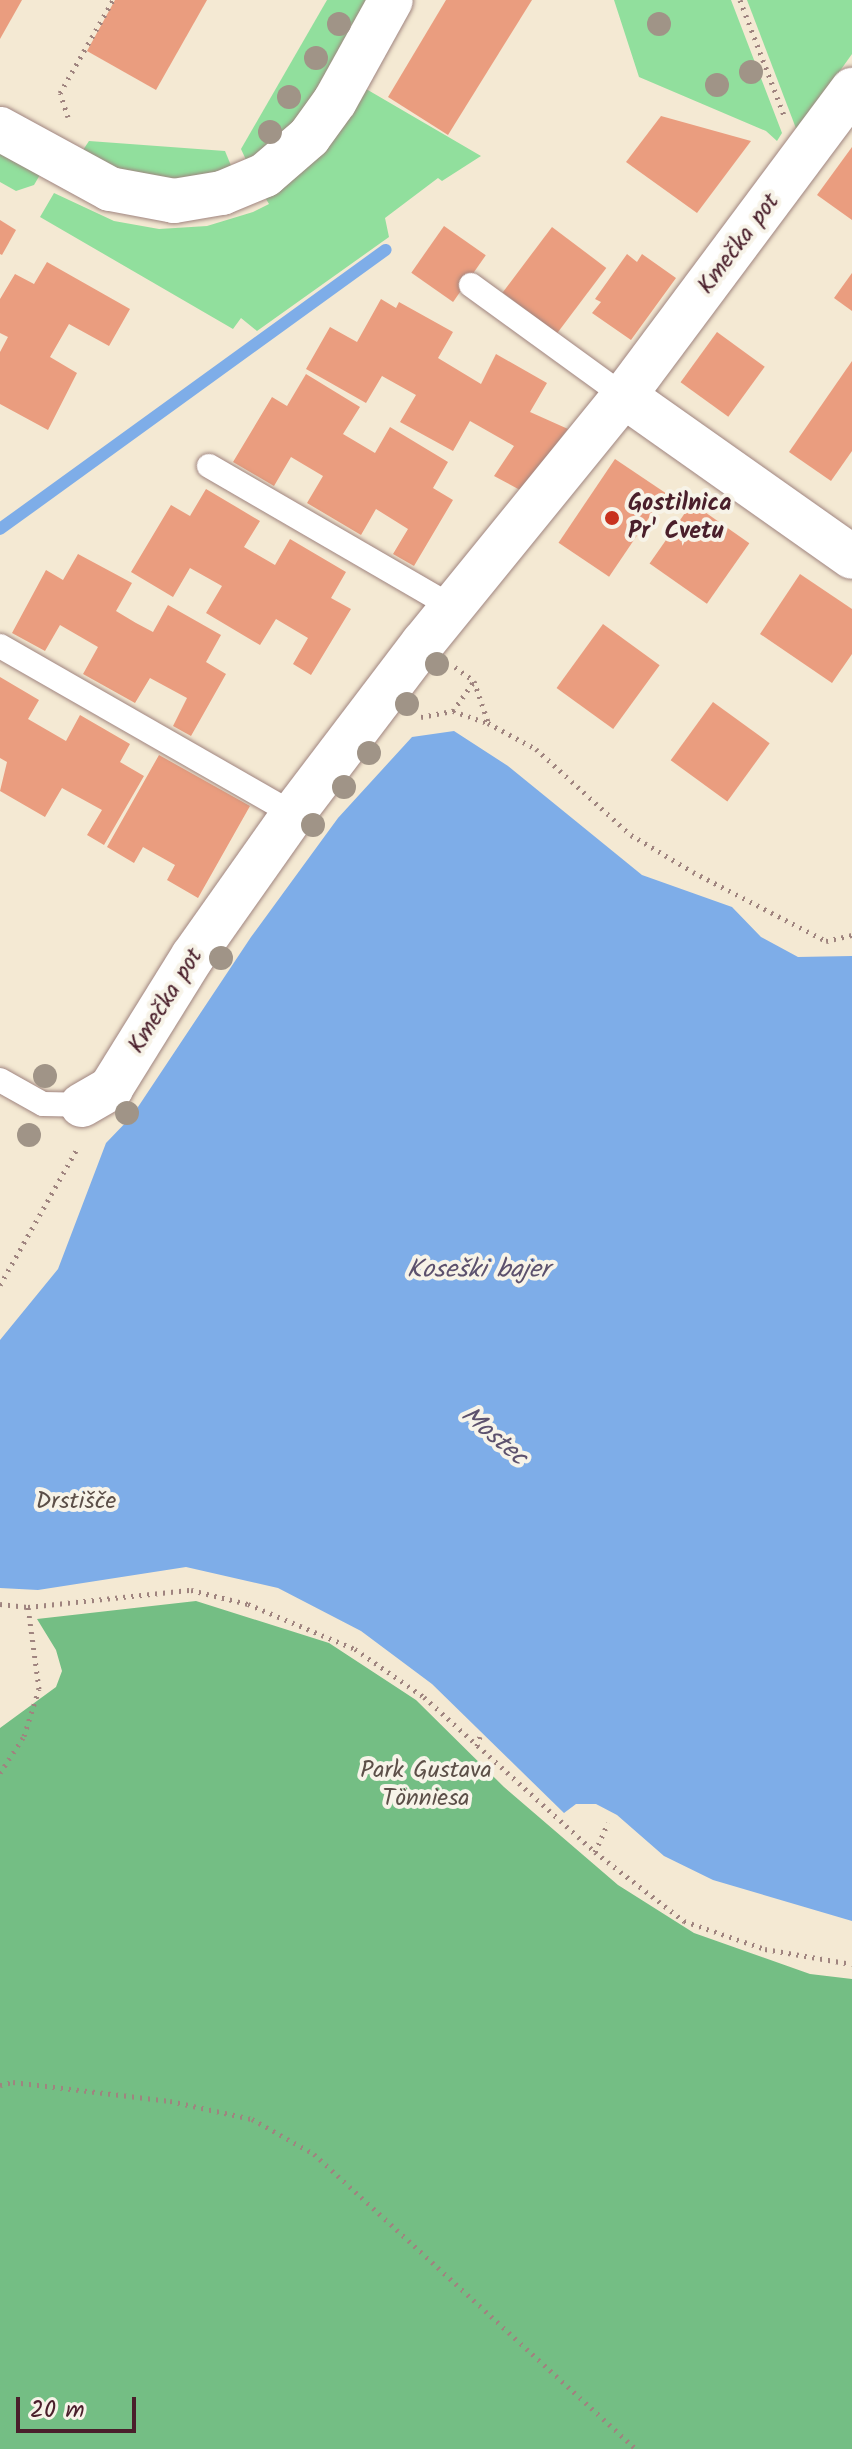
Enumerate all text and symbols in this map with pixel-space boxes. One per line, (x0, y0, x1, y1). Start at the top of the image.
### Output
street label: Kmečka pot (692, 188, 786, 300)
place label: Gostilnica Pr' Cvetu (628, 490, 731, 546)
marker: Gostilnica Pr' Cvetu (603, 509, 621, 527)
street label: Kmečka pot (122, 943, 210, 1059)
water label: Koseški bajer (407, 1255, 549, 1287)
water label: Mostec (454, 1400, 532, 1474)
park label: Drstišče (36, 1488, 116, 1516)
park label: Park Gustava Tönniesa (360, 1757, 492, 1813)
scale bar (20, 2381, 140, 2431)
text: 20 m (30, 2391, 85, 2430)

